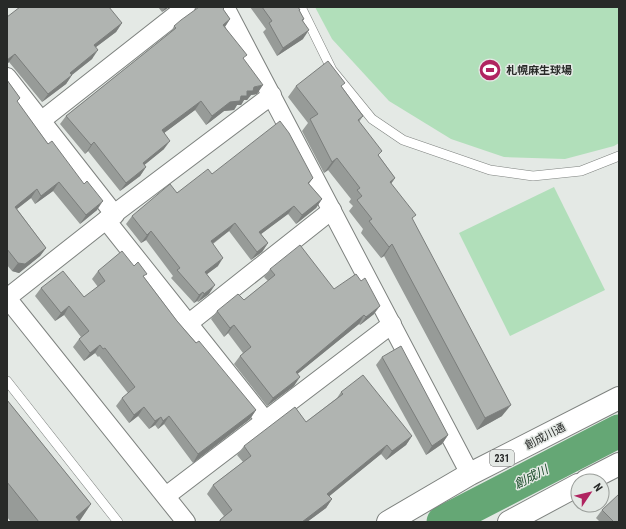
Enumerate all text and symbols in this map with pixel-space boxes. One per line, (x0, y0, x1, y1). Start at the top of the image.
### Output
sports icon: 札幌麻生球場 (477, 57, 503, 83)
place label: 札幌麻生球場 (506, 64, 572, 77)
street label: 創成川通 (523, 421, 568, 452)
road number: 231 (490, 450, 514, 466)
water label: 創成川 (512, 462, 552, 491)
north arrow (570, 473, 610, 513)
text: N (591, 481, 605, 494)

